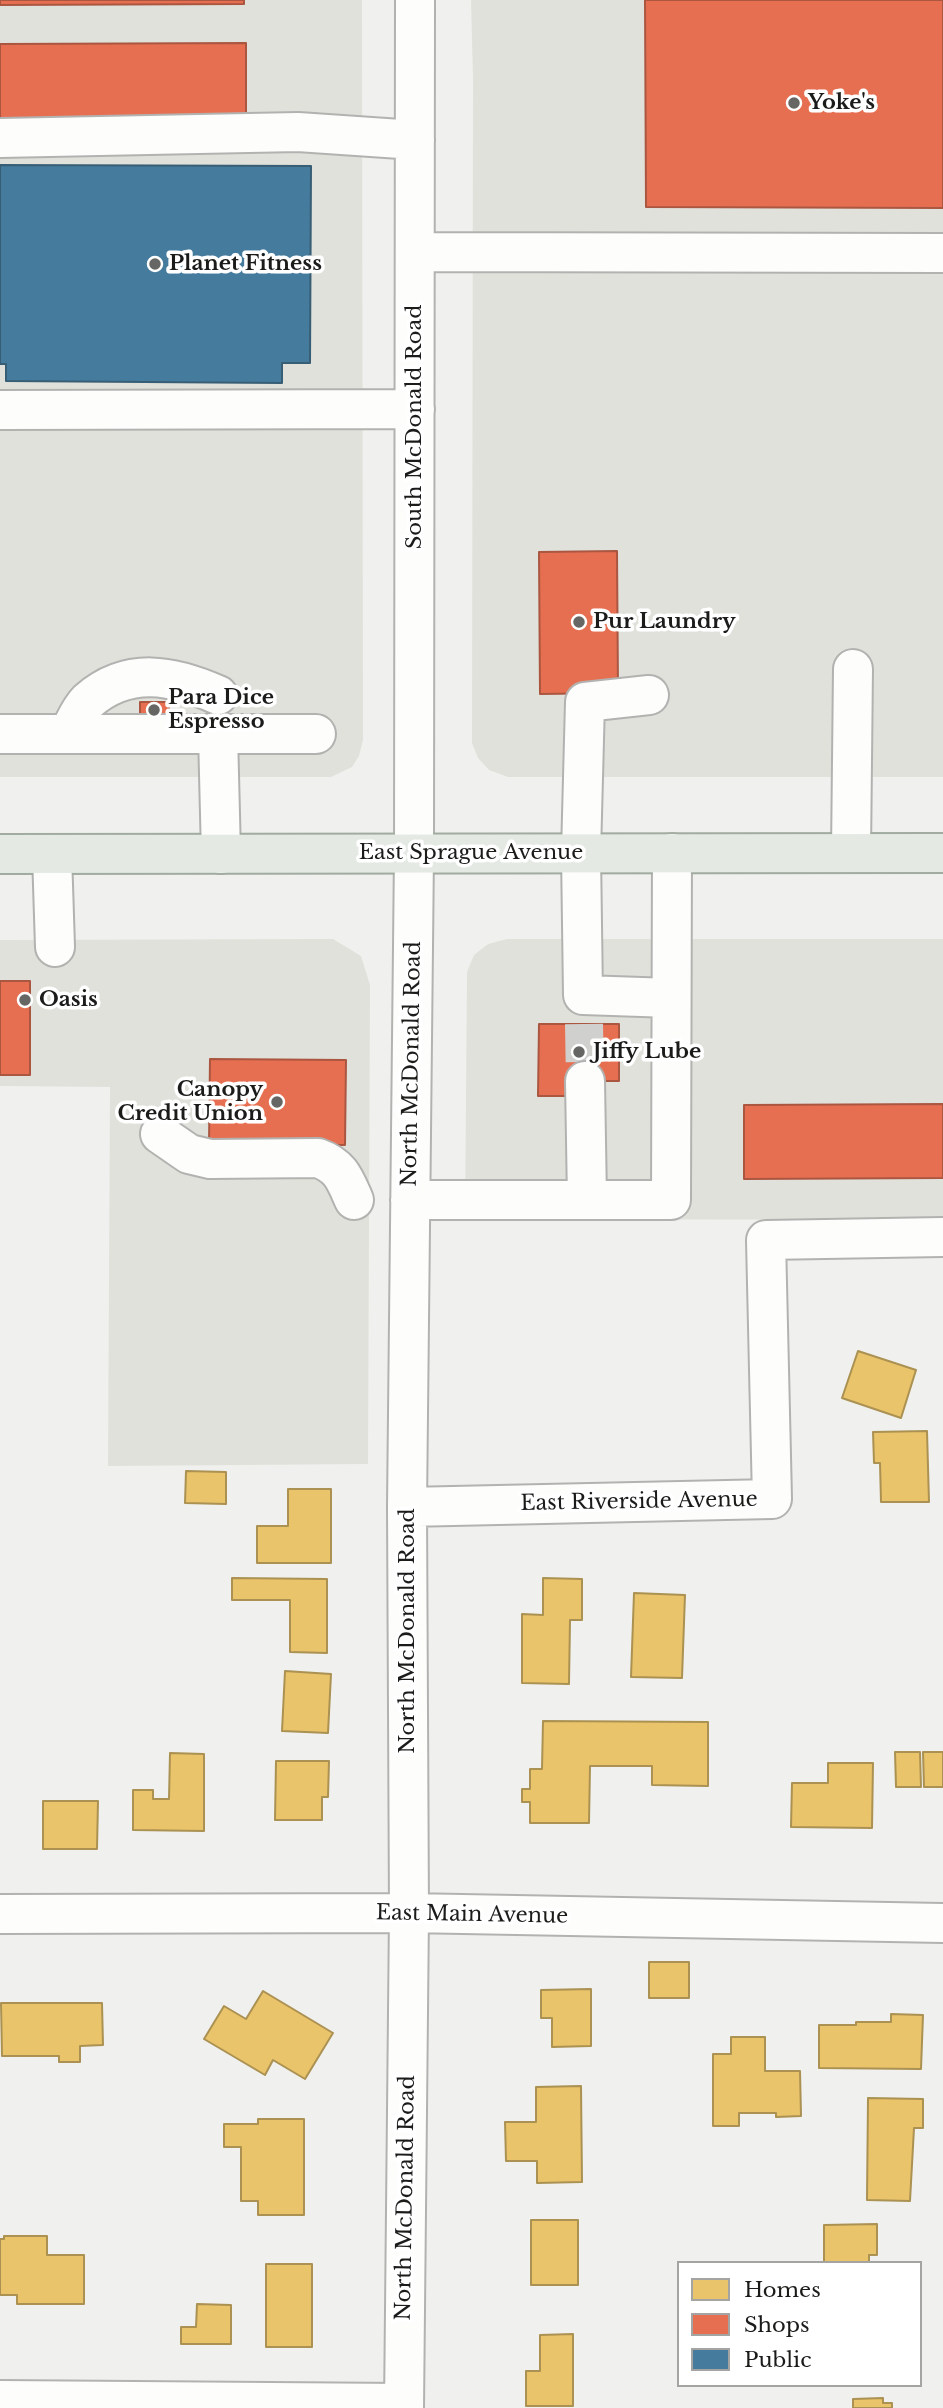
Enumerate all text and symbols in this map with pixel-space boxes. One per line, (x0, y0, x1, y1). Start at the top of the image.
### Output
place label: Yoke's (808, 90, 875, 116)
marker: Yoke's (786, 95, 802, 111)
place label: Planet Fitness (169, 251, 322, 277)
marker: Planet Fitness (147, 256, 163, 272)
street label: South McDonald Road (402, 305, 428, 549)
place label: Pur Laundry (593, 609, 736, 635)
marker: Pur Laundry (571, 614, 587, 630)
place label: Para Dice Espresso (168, 685, 274, 735)
marker: Para Dice Espresso (146, 702, 162, 718)
street label: East Sprague Avenue (359, 840, 583, 866)
street label: North McDonald Road (397, 941, 427, 1187)
place label: Oasis (39, 987, 98, 1013)
marker: Oasis (17, 992, 33, 1008)
place label: Jiffy Lube (593, 1039, 701, 1065)
marker: Jiffy Lube (571, 1044, 587, 1060)
place label: Canopy Credit Union (117, 1077, 263, 1127)
marker: Canopy Credit Union (269, 1094, 285, 1110)
street label: East Riverside Avenue (520, 1487, 758, 1517)
street label: North McDonald Road (395, 1508, 421, 1754)
street label: East Main Avenue (376, 1901, 568, 1929)
street label: North McDonald Road (391, 2075, 421, 2321)
legend (677, 2261, 922, 2387)
text: Homes (744, 2277, 821, 2303)
text: Shops (744, 2312, 810, 2338)
text: Public (744, 2347, 811, 2373)

